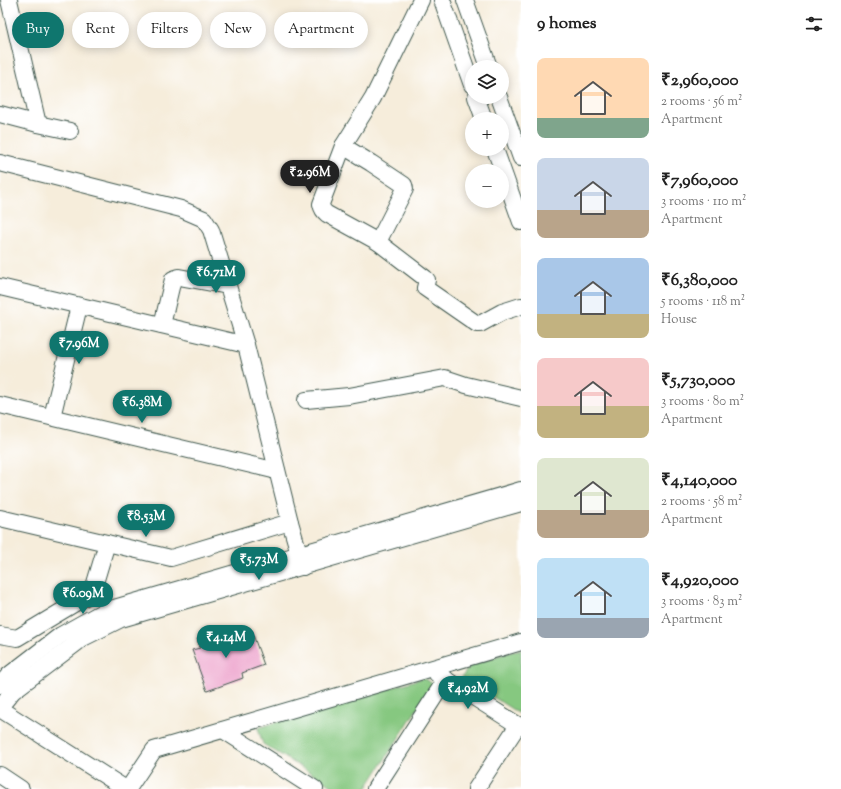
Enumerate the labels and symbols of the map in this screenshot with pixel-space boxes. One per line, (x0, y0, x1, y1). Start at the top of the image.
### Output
pin: ₹2.96M (277, 160, 343, 194)
pin: ₹6.71M (183, 260, 249, 294)
pin: ₹7.96M (46, 331, 112, 365)
pin: ₹6.38M (109, 390, 175, 424)
pin: ₹8.53M (113, 504, 179, 538)
pin: ₹5.73M (226, 547, 292, 581)
pin: ₹6.09M (50, 581, 116, 615)
pin: ₹4.14M (193, 625, 259, 659)
pin: ₹4.92M (435, 676, 501, 710)

